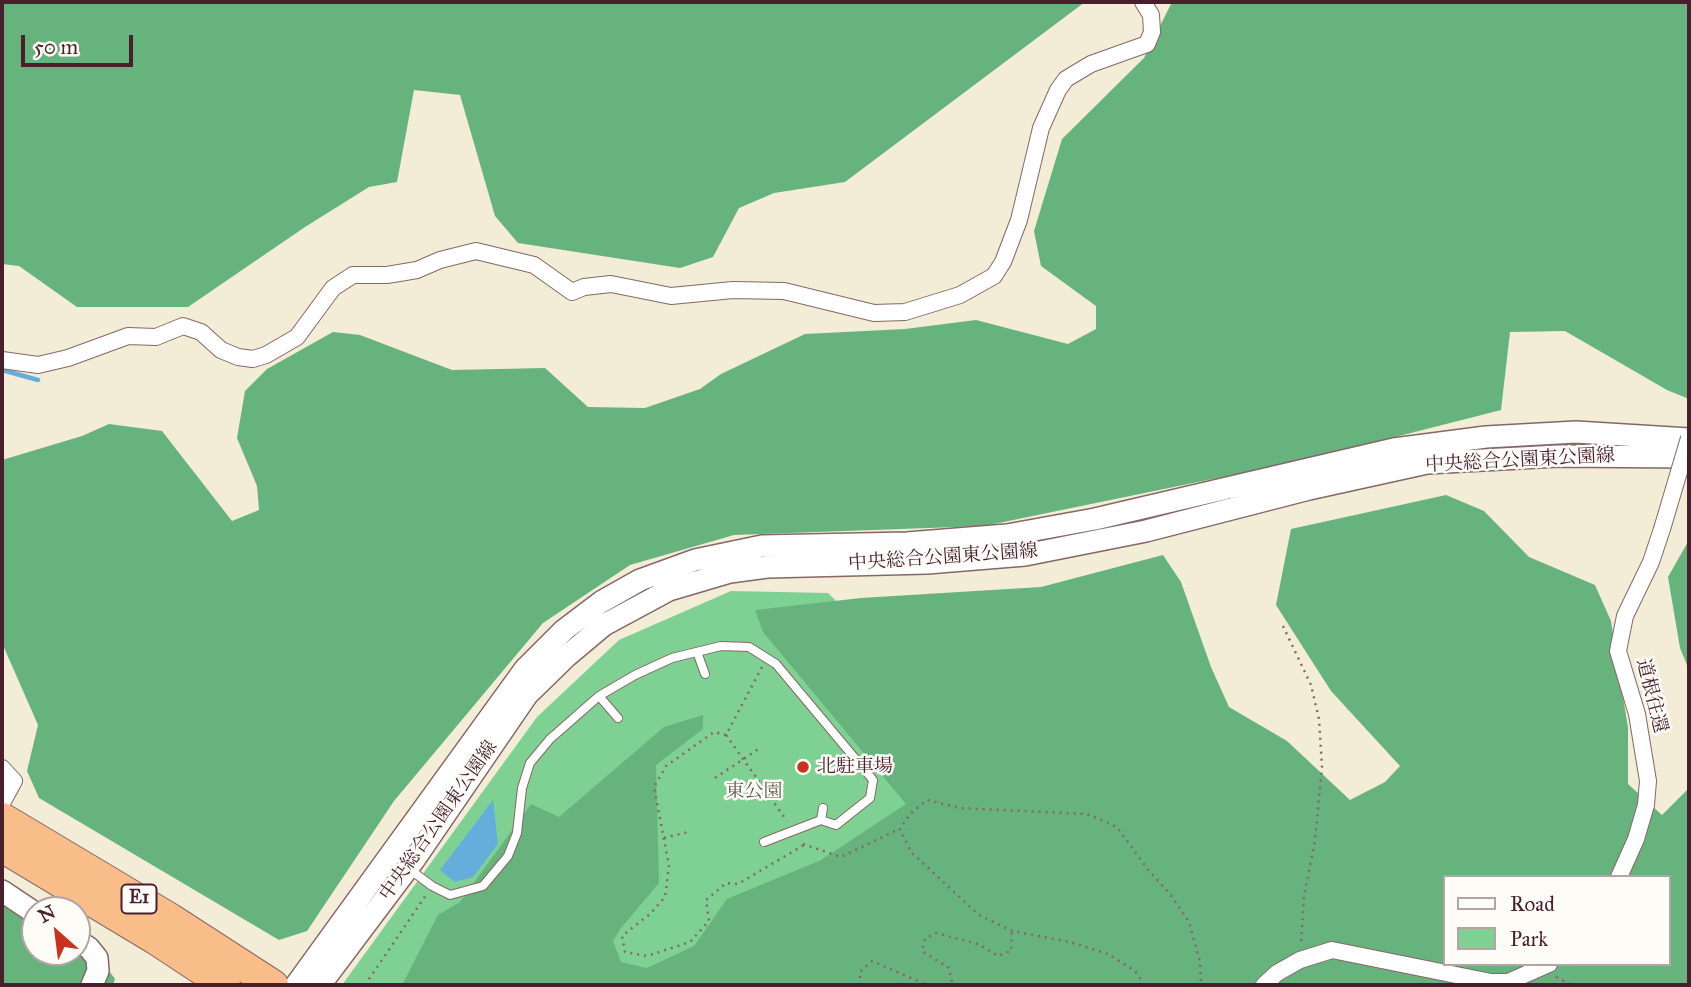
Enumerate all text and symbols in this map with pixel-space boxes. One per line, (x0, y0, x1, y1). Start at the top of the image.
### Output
scale bar (24, 21, 136, 65)
text: 50 m (34, 34, 78, 60)
street label: 中央総合公園東公園線 (1425, 445, 1615, 477)
street label: 中央総合公園東公園線 (847, 540, 1039, 576)
street label: 道根往還 (1631, 656, 1671, 736)
street label: 中央総合公園東公園線 (375, 737, 503, 905)
place label: 北駐車場 (817, 756, 893, 778)
marker: 北駐車場 (795, 759, 811, 775)
park label: 東公園 (726, 781, 782, 803)
legend (1442, 875, 1670, 966)
road number: E1 (122, 884, 156, 914)
text: Road (1510, 891, 1555, 917)
north arrow (21, 896, 91, 966)
text: N (34, 900, 59, 928)
text: Park (1510, 926, 1548, 952)

